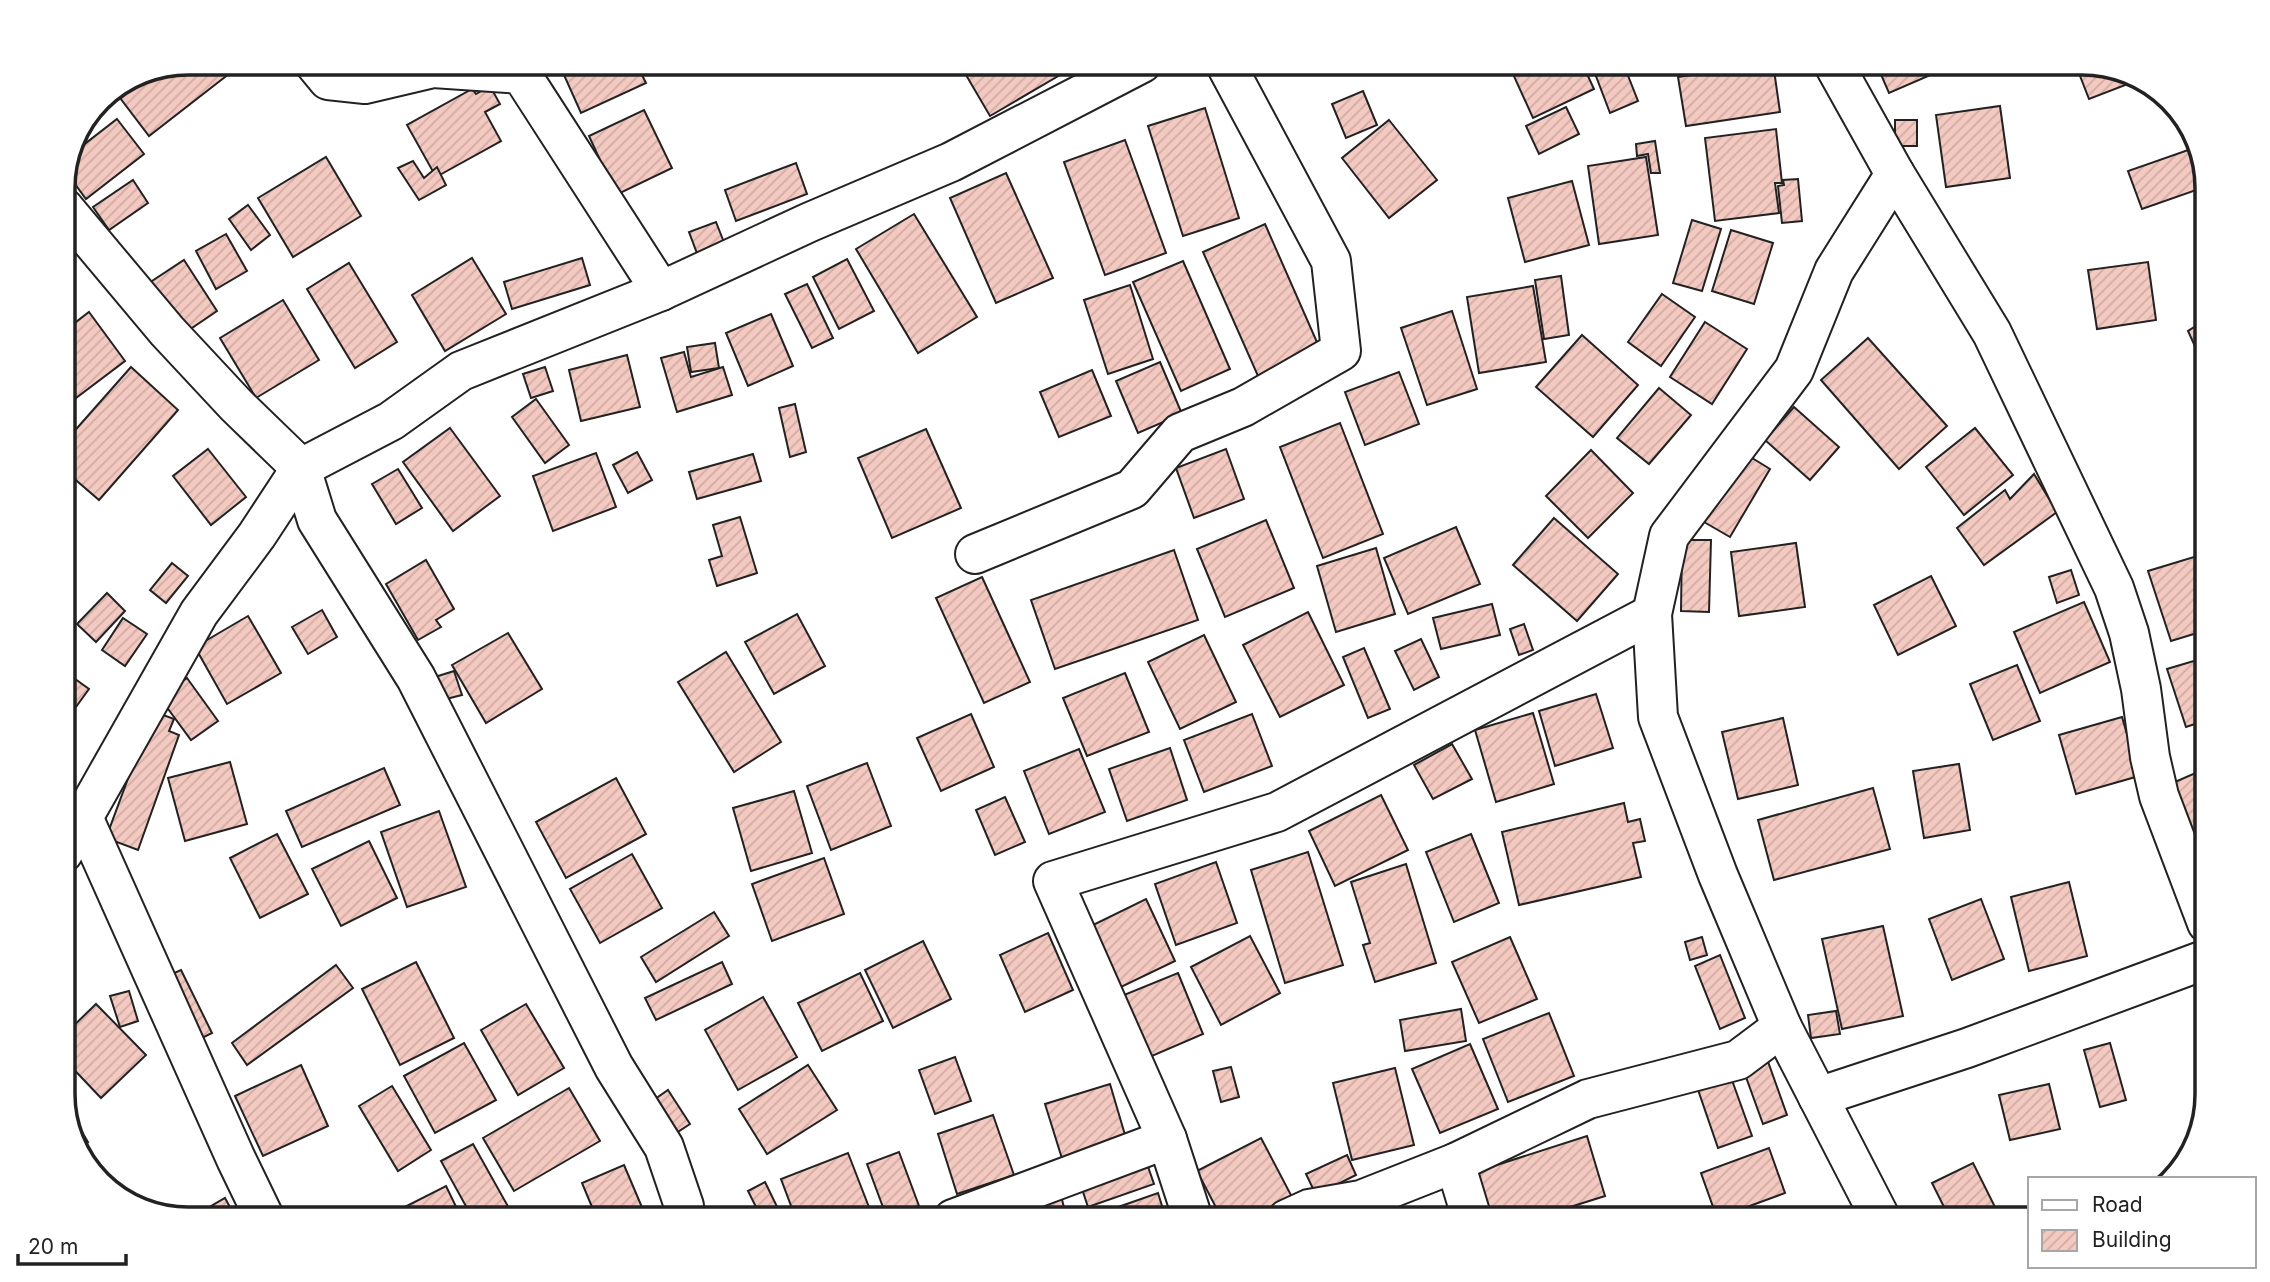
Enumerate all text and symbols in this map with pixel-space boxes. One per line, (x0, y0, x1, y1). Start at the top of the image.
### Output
legend (2028, 1177, 2256, 1268)
text: Road (2092, 1192, 2143, 1217)
scale bar (18, 1222, 126, 1266)
text: Building (2092, 1227, 2172, 1252)
text: 20 m (28, 1234, 78, 1259)

